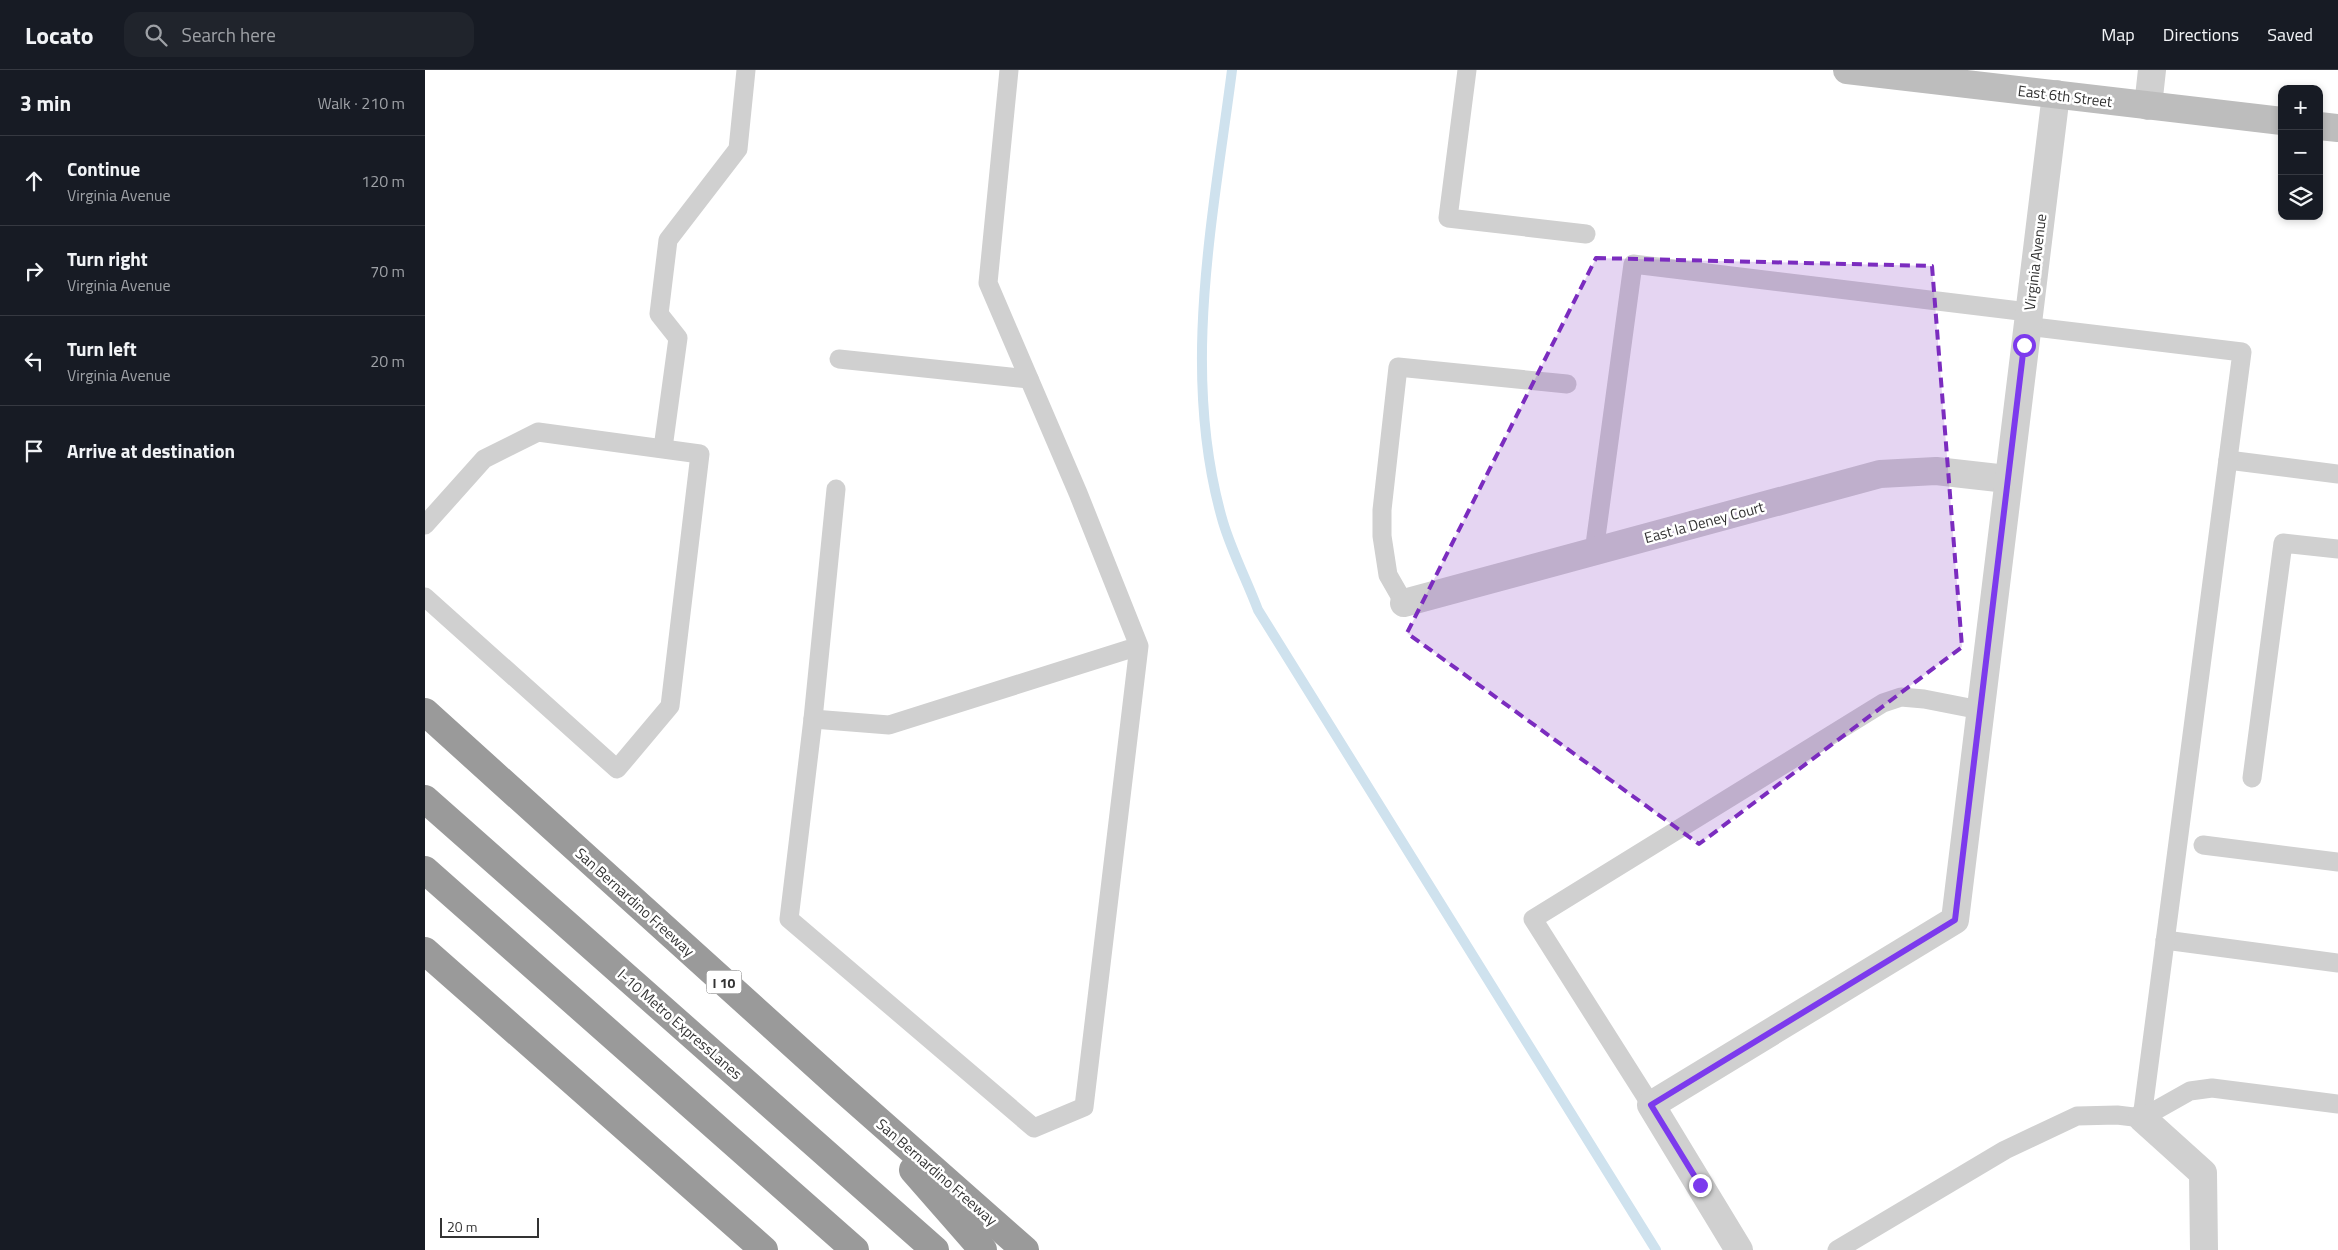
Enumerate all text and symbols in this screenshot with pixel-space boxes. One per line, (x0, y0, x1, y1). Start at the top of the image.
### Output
search box (124, 12, 474, 57)
text: Locato (25, 17, 94, 53)
text: Search here (182, 20, 276, 49)
icon: search (142, 21, 170, 49)
text: Map (2101, 21, 2135, 48)
text: Directions (2163, 21, 2239, 48)
text: Saved (2267, 21, 2313, 48)
street label: East 6th Street (2016, 79, 2114, 113)
map controls (2278, 85, 2323, 220)
button: + (2278, 85, 2323, 130)
text: 3 min (20, 87, 71, 119)
text: Walk · 210 m (317, 91, 405, 115)
button: − (2278, 130, 2323, 175)
text: Continue (67, 154, 140, 183)
icon: ahead (20, 167, 48, 195)
text: 120 m (361, 169, 405, 193)
button: layers (2278, 175, 2323, 220)
text: Virginia Avenue (67, 183, 171, 207)
street label: Virginia Avenue (2018, 212, 2052, 312)
text: Turn right (67, 244, 148, 273)
icon: right (20, 257, 48, 285)
text: 70 m (370, 259, 405, 283)
text: Virginia Avenue (67, 273, 171, 297)
text: Turn left (67, 334, 137, 363)
route start (2013, 334, 2036, 357)
icon: left (20, 347, 48, 375)
text: 20 m (370, 349, 405, 373)
text: Virginia Avenue (67, 363, 171, 387)
text: Arrive at destination (67, 436, 235, 465)
icon: arrive (20, 437, 48, 465)
street label: East la Deney Court (1641, 495, 1767, 549)
street label: San Bernardino Freeway (570, 842, 700, 962)
street label: I-10 Metro ExpressLanes (613, 963, 747, 1085)
road number: I 10 (707, 970, 741, 994)
street label: San Bernardino Freeway (871, 1113, 1003, 1231)
route end (1689, 1174, 1712, 1197)
scale bar (440, 1215, 539, 1238)
text: 20 m (447, 1216, 477, 1237)

